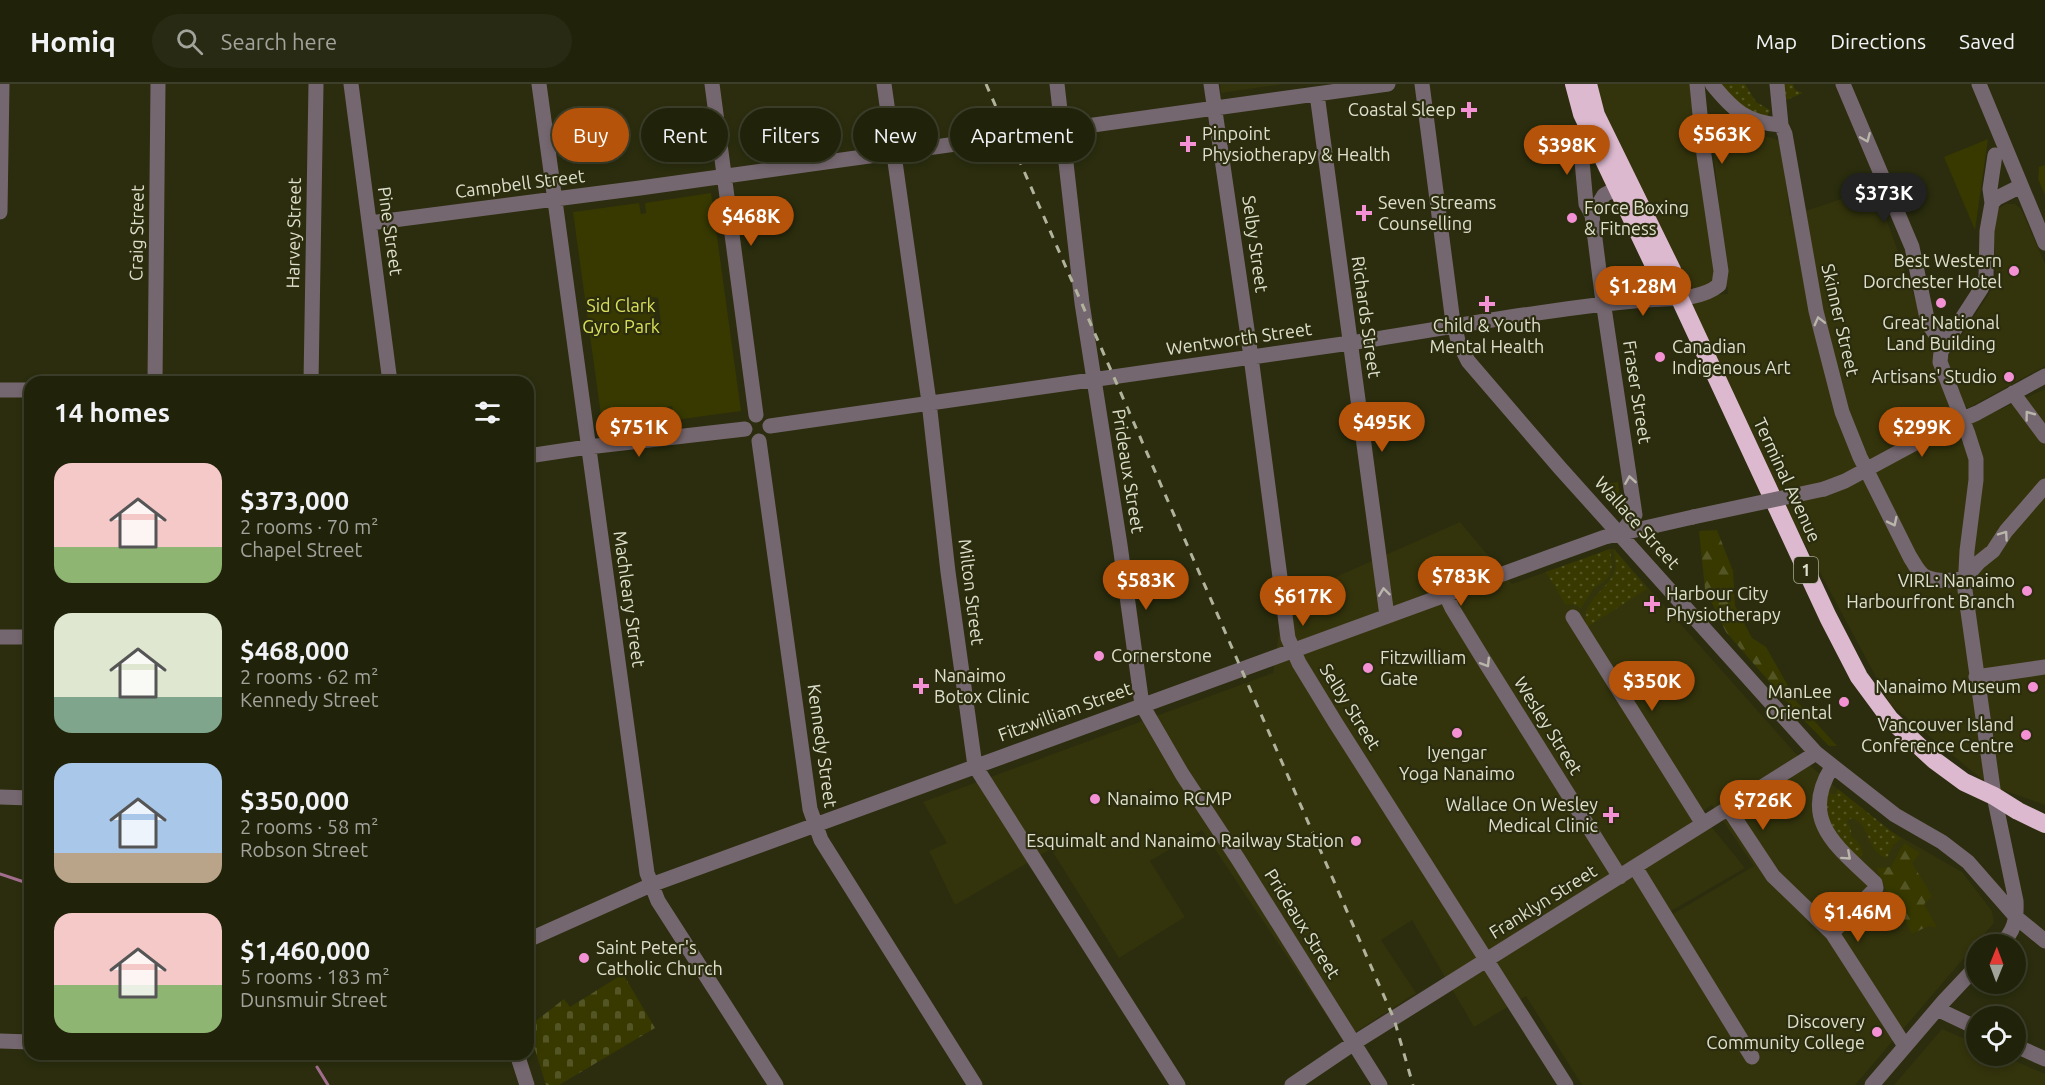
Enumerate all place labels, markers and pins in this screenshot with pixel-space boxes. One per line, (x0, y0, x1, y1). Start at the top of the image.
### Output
place label: Coastal Sleep (1348, 99, 1456, 119)
marker: Coastal Sleep (1460, 101, 1478, 119)
pin: $563K (1680, 114, 1764, 165)
place label: Pinpoint Physiotherapy & Health (1202, 123, 1391, 164)
pin: $398K (1525, 125, 1609, 176)
marker: Pinpoint Physiotherapy & Health (1179, 135, 1197, 153)
pin: $373K (1842, 173, 1926, 224)
place label: Seven Streams Counselling (1378, 192, 1496, 233)
pin: $468K (709, 196, 793, 247)
place label: Force Boxing & Fitness (1584, 197, 1689, 238)
marker: Seven Streams Counselling (1355, 204, 1373, 222)
marker: Force Boxing & Fitness (1565, 211, 1579, 225)
place label: Best Western Dorchester Hotel (1863, 250, 2002, 291)
marker: Best Western Dorchester Hotel (2007, 264, 2021, 278)
pin: $1.28M (1594, 266, 1692, 317)
marker: Child & Youth Mental Health (1478, 295, 1496, 313)
marker: Great National Land Building (1934, 296, 1948, 310)
place label: Great National Land Building (1882, 312, 2000, 353)
place label: Child & Youth Mental Health (1430, 315, 1544, 356)
place label: Canadian Indigenous Art (1672, 336, 1791, 377)
marker: Canadian Indigenous Art (1653, 350, 1667, 364)
place label: Artisans' Studio (1871, 366, 1997, 386)
marker: Artisans' Studio (2002, 370, 2016, 384)
pin: $495K (1340, 402, 1424, 453)
pin: $751K (597, 407, 681, 458)
pin: $299K (1880, 407, 1964, 458)
pin: $783K (1419, 556, 1503, 607)
pin: $583K (1104, 560, 1188, 611)
place label: VIRL: Nanaimo Harbourfront Branch (1846, 570, 2015, 611)
pin: $617K (1261, 576, 1345, 627)
place label: Harbour City Physiotherapy (1666, 583, 1781, 624)
marker: VIRL: Nanaimo Harbourfront Branch (2020, 584, 2034, 598)
marker: Harbour City Physiotherapy (1643, 595, 1661, 613)
place label: Cornerstone (1111, 645, 1212, 665)
place label: Fitzwilliam Gate (1380, 647, 1466, 688)
marker: Cornerstone (1092, 649, 1106, 663)
marker: Fitzwilliam Gate (1361, 661, 1375, 675)
pin: $350K (1610, 661, 1694, 712)
place label: Nanaimo Botox Clinic (934, 665, 1030, 706)
place label: Nanaimo Museum (1875, 676, 2021, 696)
marker: Nanaimo Botox Clinic (912, 677, 930, 695)
marker: Nanaimo Museum (2026, 680, 2040, 694)
place label: ManLee Oriental (1766, 681, 1832, 722)
marker: ManLee Oriental (1837, 695, 1851, 709)
place label: Vancouver Island Conference Centre (1861, 714, 2014, 755)
marker: Iyengar Yoga Nanaimo (1450, 726, 1464, 740)
marker: Vancouver Island Conference Centre (2019, 728, 2033, 742)
place label: Iyengar Yoga Nanaimo (1399, 742, 1515, 783)
pin: $726K (1721, 780, 1805, 831)
place label: Nanaimo RCMP (1107, 788, 1232, 808)
marker: Nanaimo RCMP (1088, 792, 1102, 806)
place label: Wallace On Wesley Medical Clinic (1446, 794, 1598, 835)
marker: Wallace On Wesley Medical Clinic (1602, 806, 1620, 824)
place label: Esquimalt and Nanaimo Railway Station (1026, 830, 1344, 850)
marker: Esquimalt and Nanaimo Railway Station (1349, 834, 1363, 848)
pin: $1.46M (1809, 892, 1907, 943)
place label: Saint Peter's Catholic Church (596, 937, 723, 978)
marker: Saint Peter's Catholic Church (577, 951, 591, 965)
place label: Discovery Community College (1706, 1011, 1865, 1052)
marker: Discovery Community College (1870, 1025, 1884, 1039)

